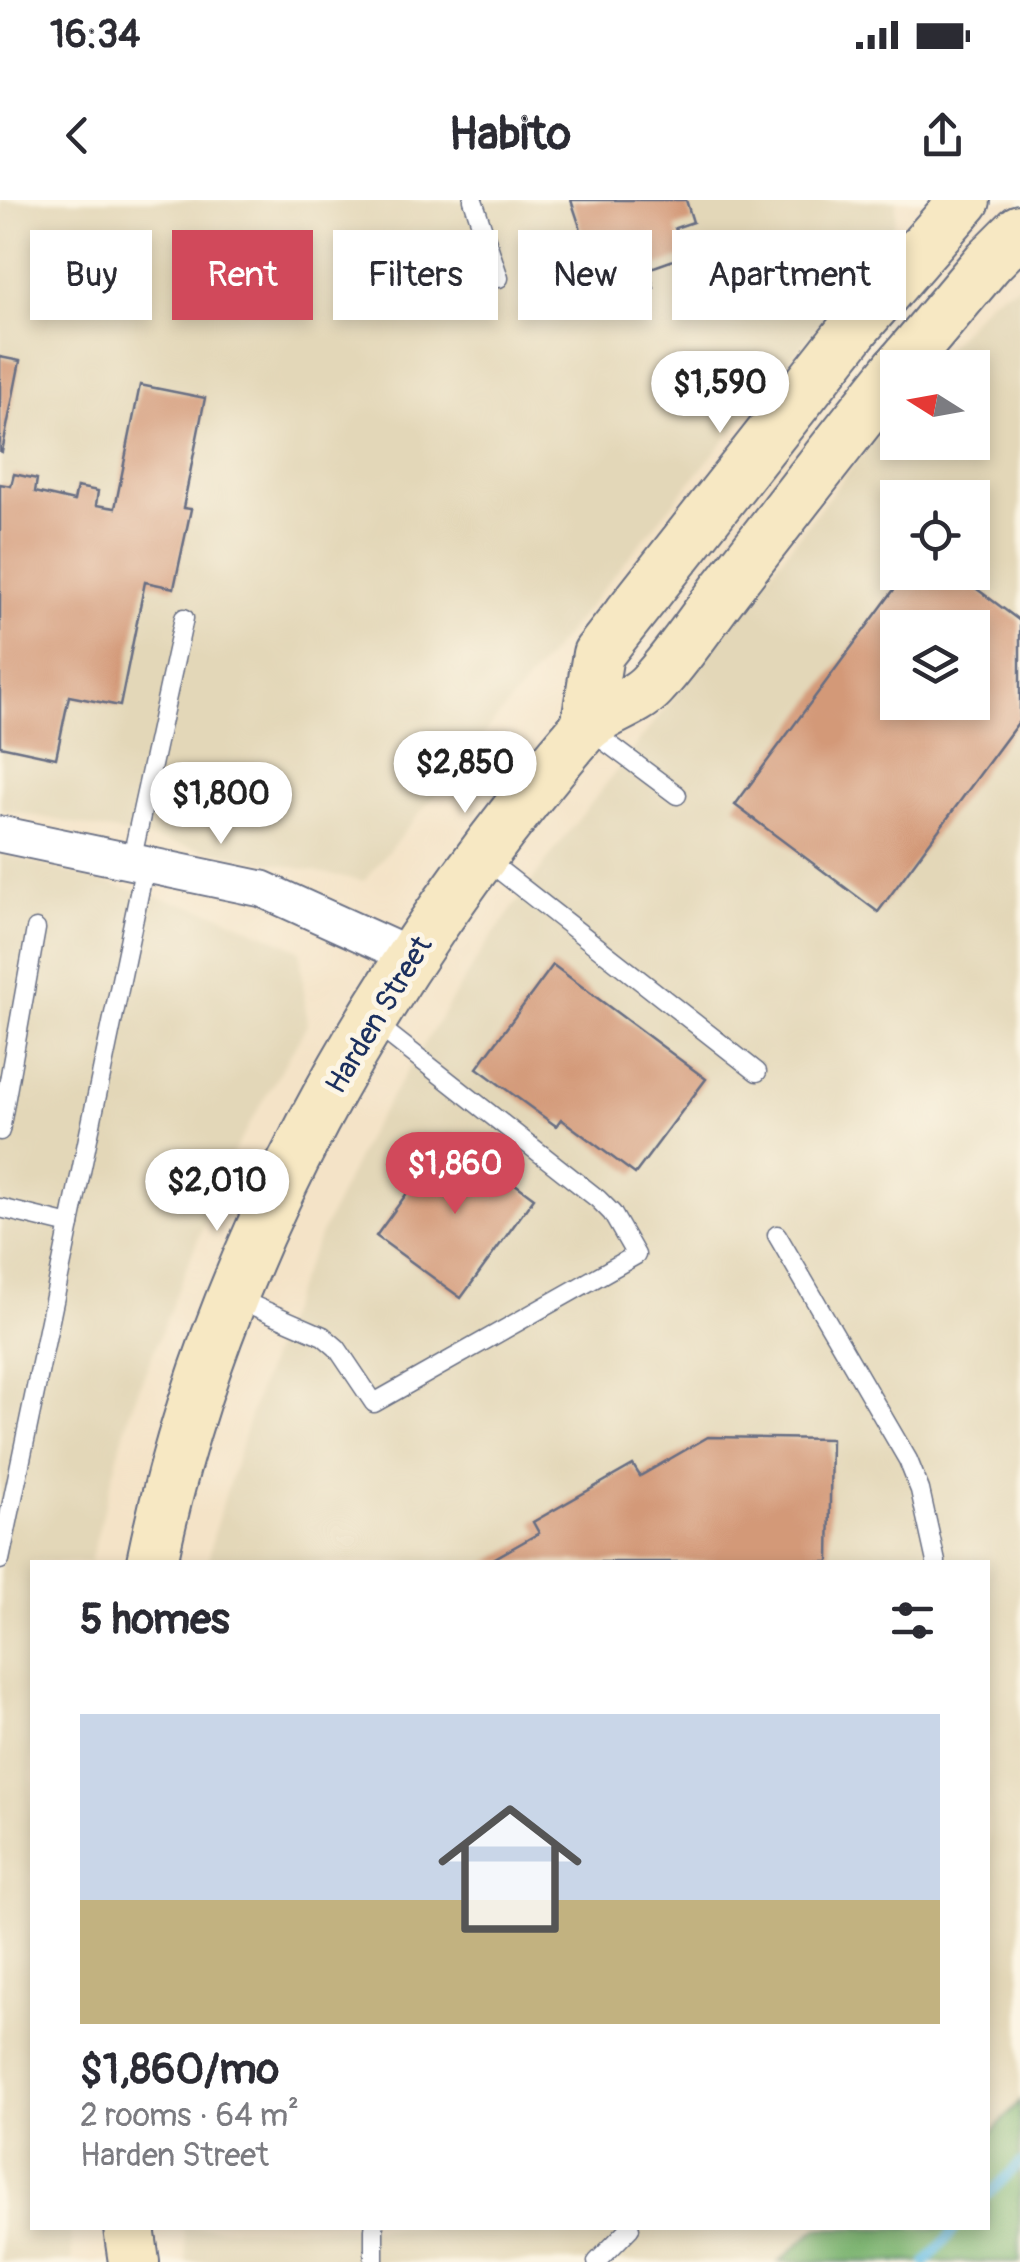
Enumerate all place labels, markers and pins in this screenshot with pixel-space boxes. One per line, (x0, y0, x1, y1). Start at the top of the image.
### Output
pin: $1,590 (639, 351, 801, 436)
pin: $2,850 (384, 731, 546, 816)
pin: $1,800 (140, 762, 302, 847)
pin: $1,860 (374, 1132, 536, 1217)
pin: $2,010 (136, 1149, 298, 1234)

